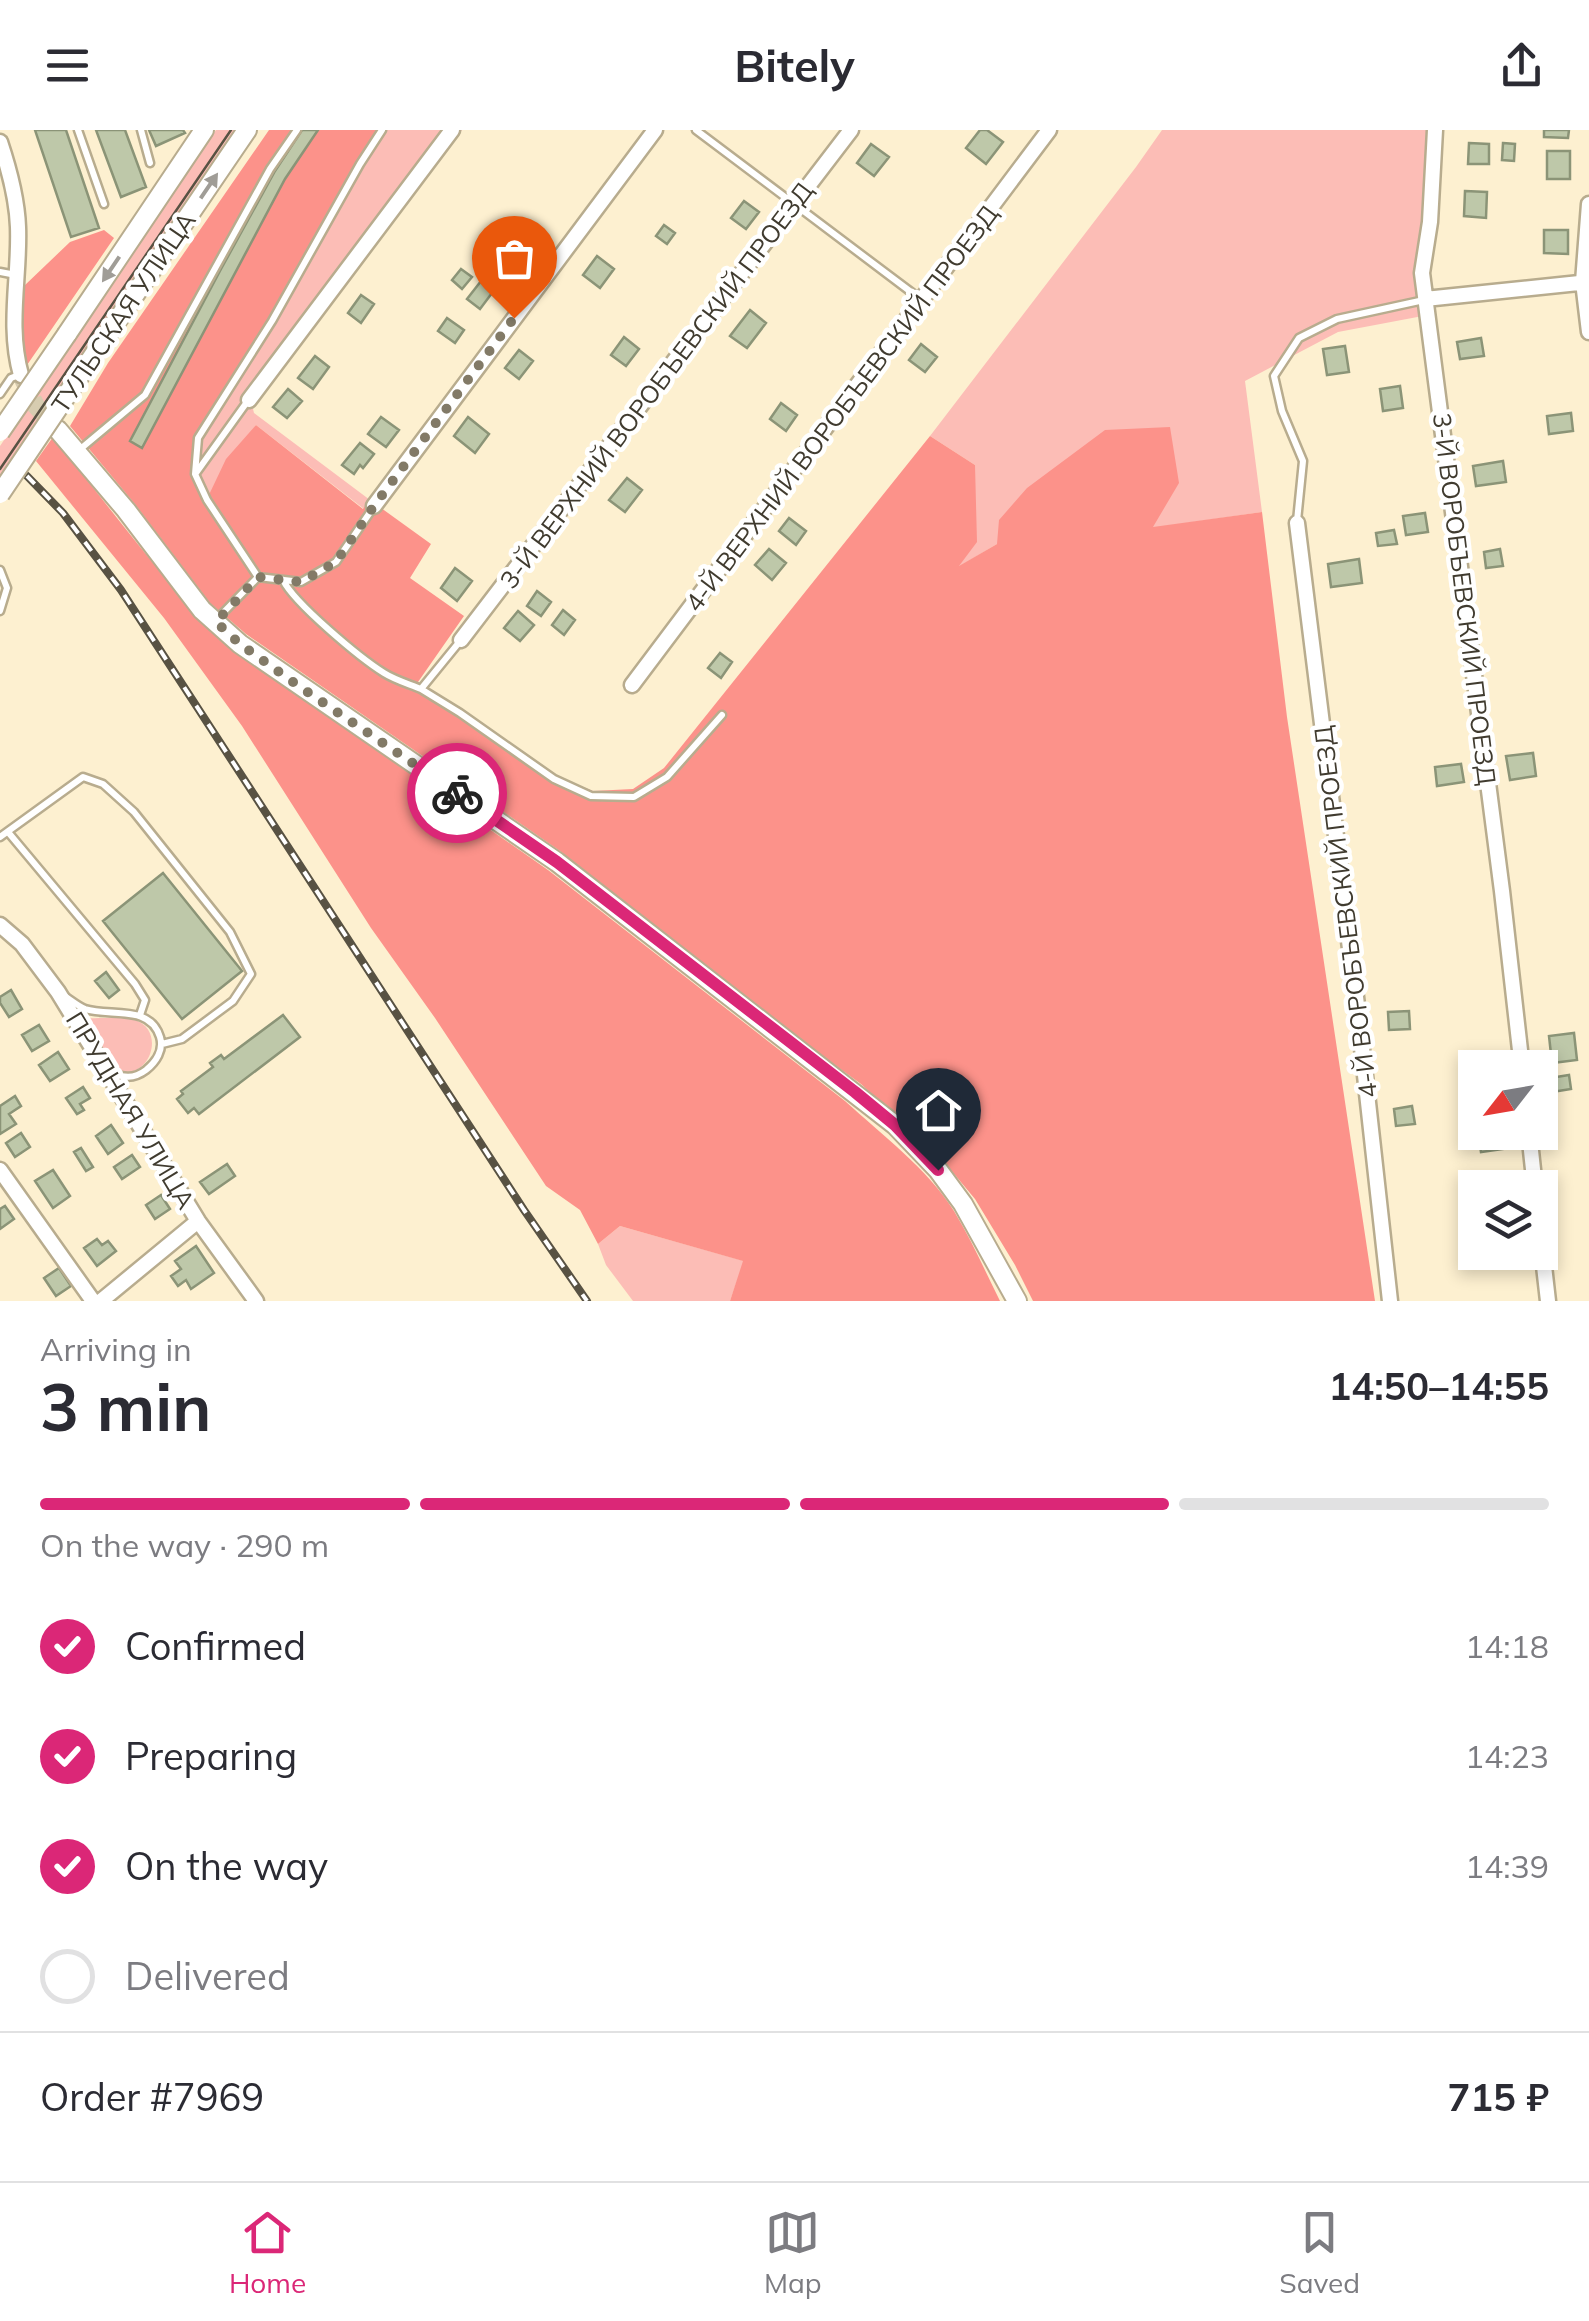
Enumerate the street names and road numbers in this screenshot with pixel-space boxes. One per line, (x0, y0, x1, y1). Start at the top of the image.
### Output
street label: 3-Й ВЕРХНИЙ ВОРОБЪЕВСКИЙ ПРОЕЗД (493, 176, 819, 594)
street label: 4-Й ВЕРХНИЙ ВОРОБЪЕВСКИЙ ПРОЕЗД (678, 199, 1004, 617)
street label: ТУЛЬСКАЯ УЛИЦА (44, 206, 202, 418)
street label: 3-Й ВОРОБЪЕВСКИЙ ПРОЕЗД (1427, 411, 1503, 787)
street label: 4-Й ВОРОБЪЕВСКИЙ ПРОЕЗД (1307, 724, 1383, 1100)
street label: ПРУДНАЯ УЛИЦА (60, 1006, 202, 1214)

